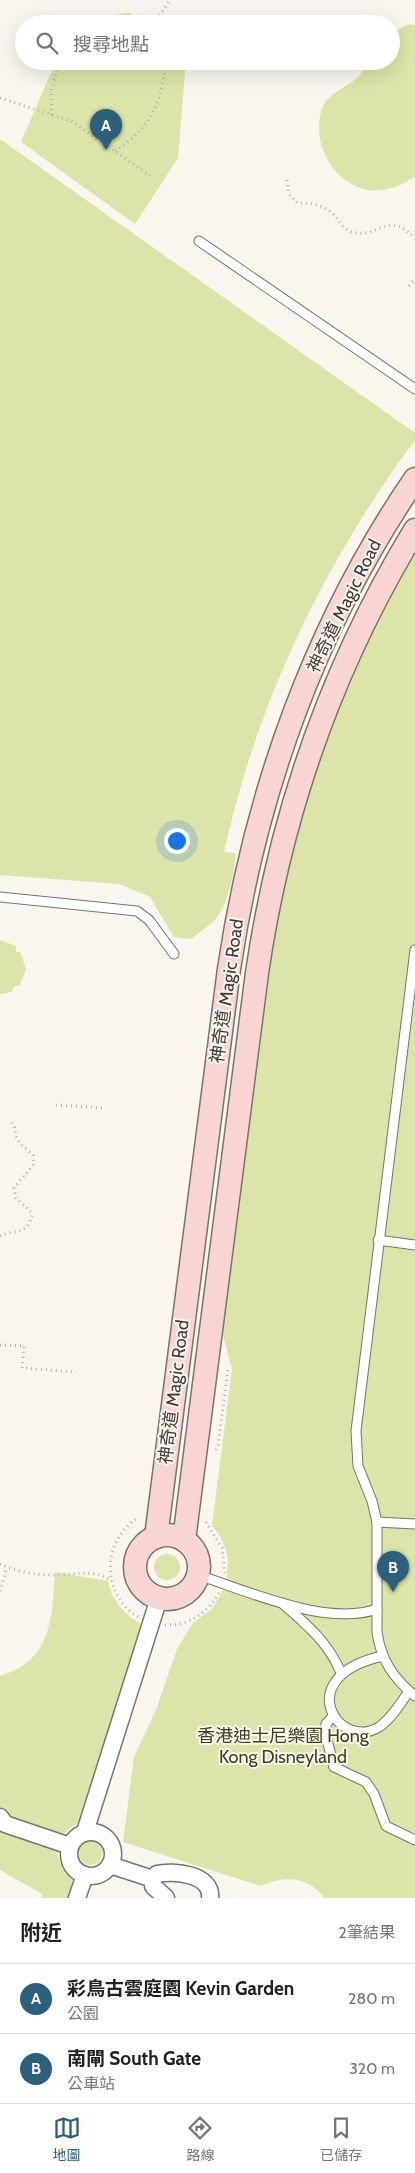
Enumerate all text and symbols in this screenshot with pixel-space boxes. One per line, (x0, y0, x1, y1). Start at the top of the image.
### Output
search box (15, 15, 400, 70)
icon: search (33, 29, 61, 57)
text: 搜尋地點 (73, 33, 149, 56)
pin: A (90, 109, 122, 150)
street label: 神奇道 Magic Road (302, 536, 386, 676)
your location (164, 828, 190, 854)
street label: 神奇道 Magic Road (206, 917, 248, 1065)
street label: 神奇道 Magic Road (154, 1318, 194, 1466)
pin: B (377, 1551, 409, 1592)
park label: 香港迪士尼樂園 Hong Kong Disneyland (197, 1725, 370, 1768)
text: 附近 (20, 1920, 62, 1945)
text: 2筆結果 (339, 1923, 395, 1942)
text: 彩鳥古雲庭園 Kevin Garden (67, 1977, 294, 2000)
text: A (31, 1989, 41, 2008)
text: 280 m (348, 1989, 395, 2008)
text: 公園 (67, 2004, 99, 2023)
text: 南閘 South Gate (67, 2047, 201, 2070)
text: B (31, 2059, 41, 2078)
text: 320 m (349, 2059, 395, 2078)
text: 公車站 (67, 2074, 115, 2093)
tab: 地圖 (53, 2114, 81, 2164)
tab: 路線 (186, 2114, 214, 2164)
tab: 已儲存 (320, 2114, 362, 2164)

